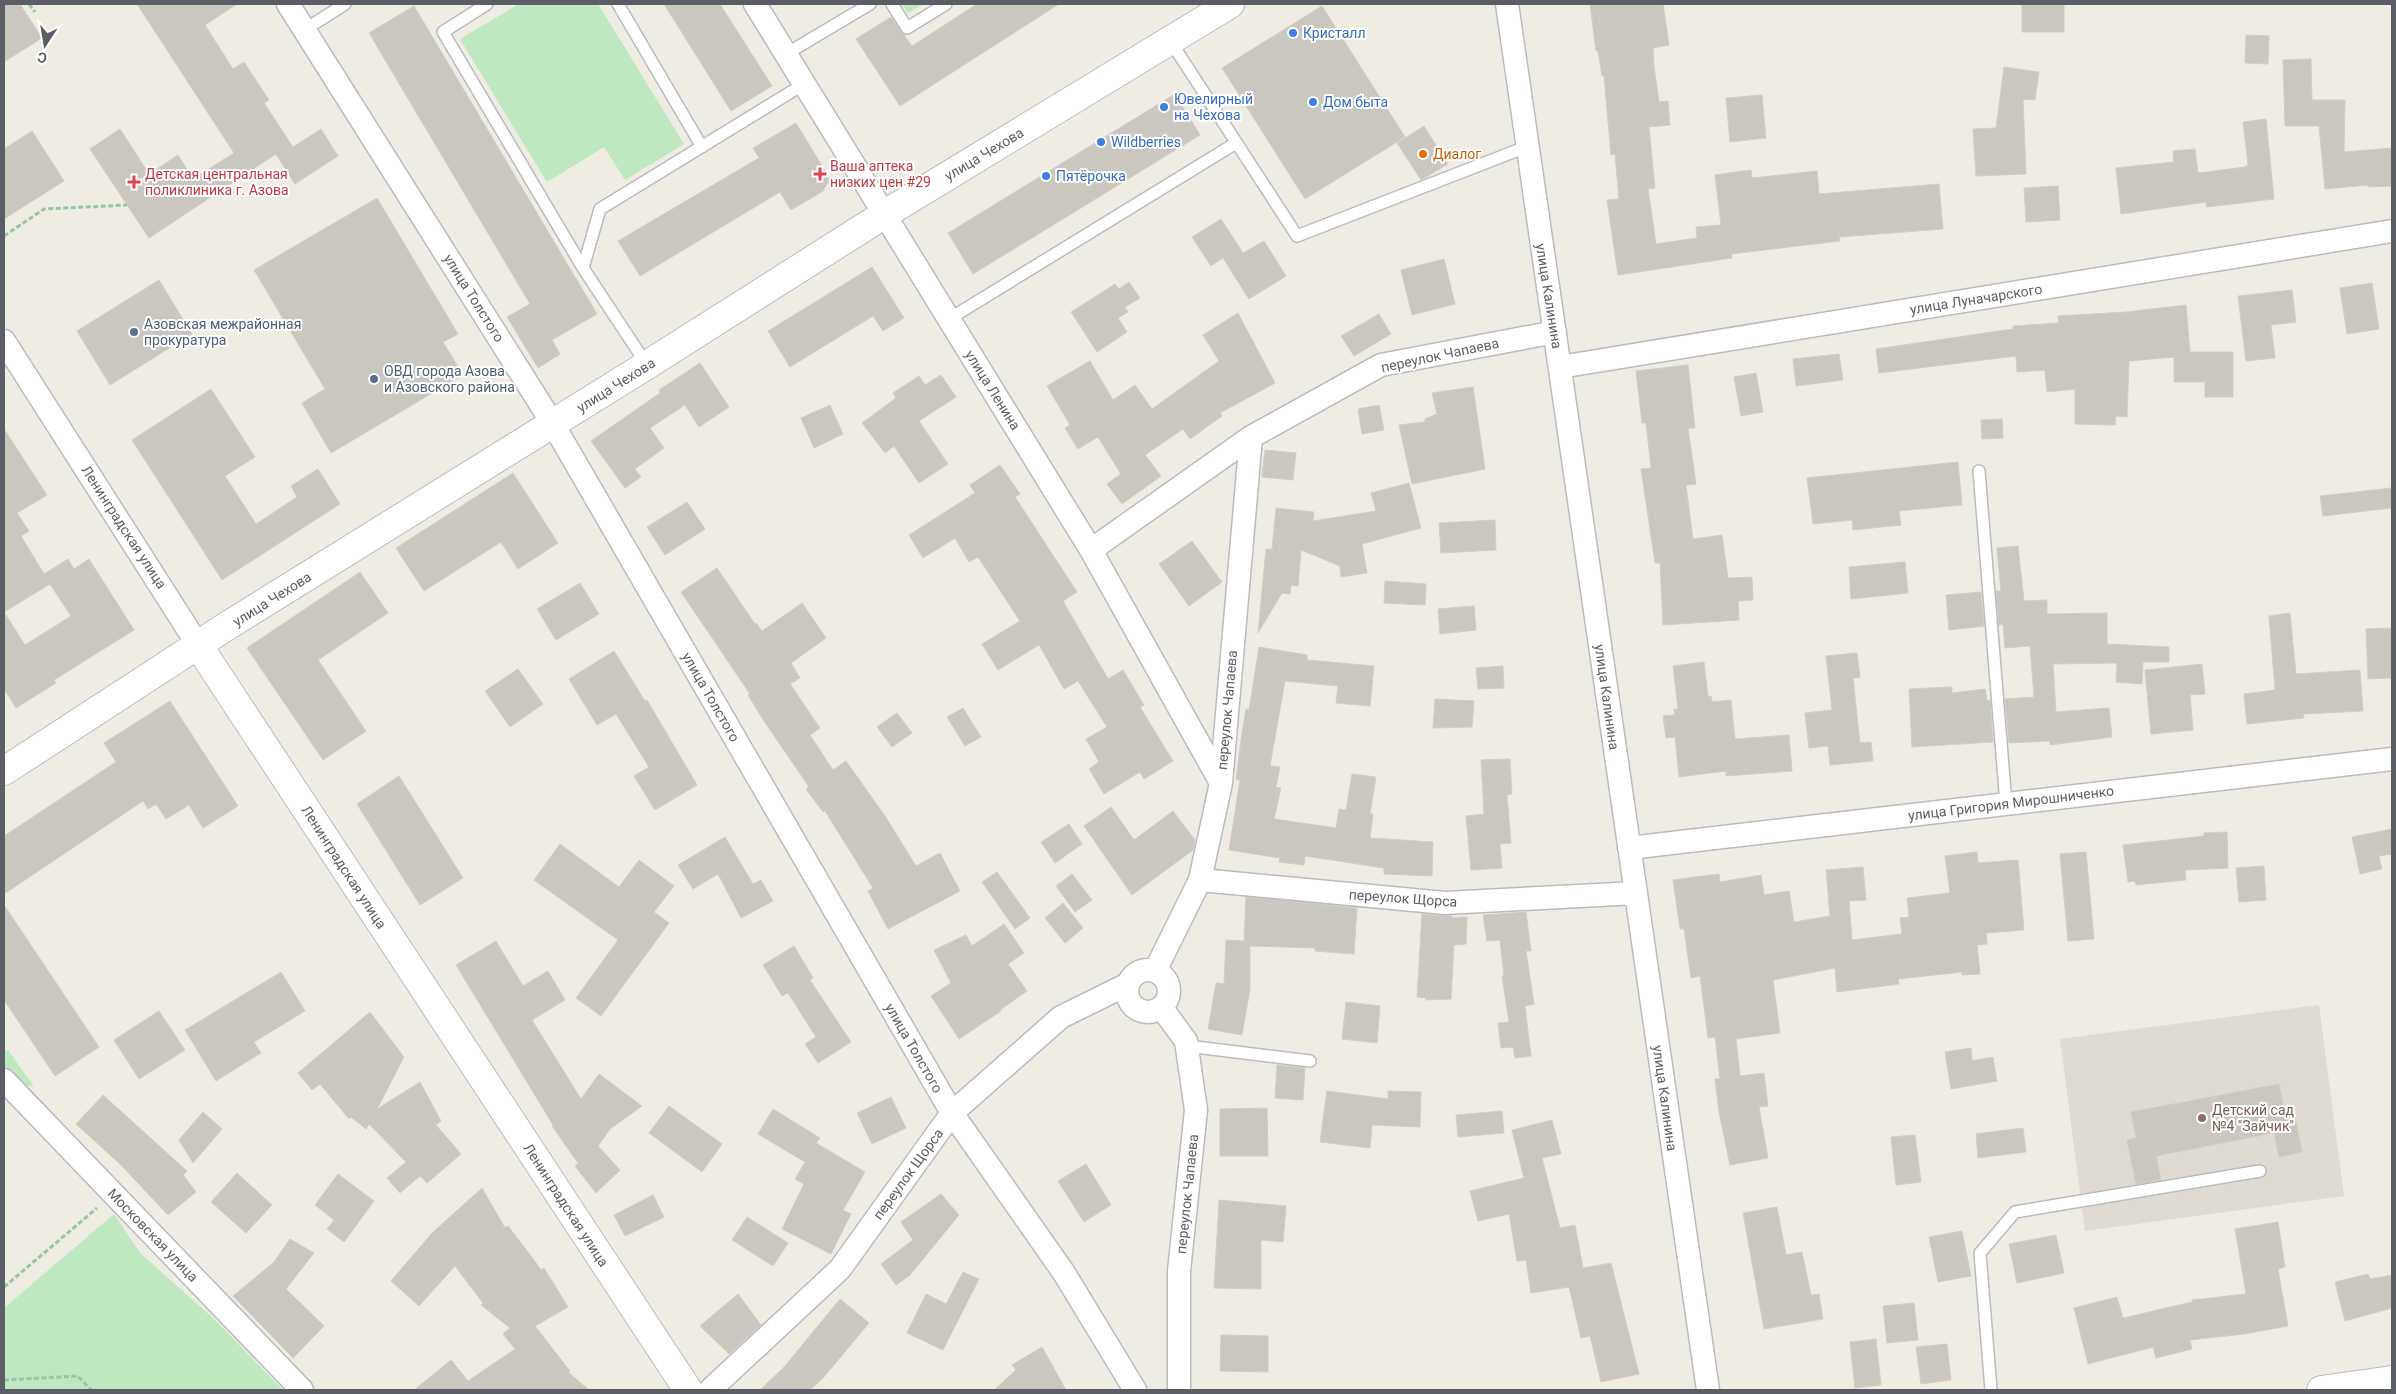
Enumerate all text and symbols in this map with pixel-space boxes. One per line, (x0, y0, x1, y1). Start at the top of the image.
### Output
north arrow (20, 20, 70, 70)
place label: Кристалл (1303, 25, 1366, 41)
marker: Кристалл (1287, 27, 1299, 39)
text: С (36, 49, 48, 66)
place label: Ювелирный на Чехова (1174, 91, 1253, 123)
place label: Дом быта (1323, 94, 1388, 110)
marker: Дом быта (1307, 96, 1319, 108)
marker: Ювелирный на Чехова (1158, 101, 1170, 113)
street label: улица Чехова (942, 124, 1026, 184)
place label: Wildberries (1111, 134, 1181, 150)
marker: Wildberries (1095, 136, 1107, 148)
place label: Диалог (1433, 146, 1481, 162)
marker: Диалог (1417, 148, 1429, 160)
place label: Ваша аптека низких цен #29 (830, 158, 931, 190)
place label: Детская центральная поликлиника г. Азова (145, 166, 289, 198)
marker: Ваша аптека низких цен #29 (814, 168, 826, 180)
place label: Пятёрочка (1056, 168, 1126, 184)
marker: Пятёрочка (1040, 170, 1052, 182)
marker: Детская центральная поликлиника г. Азова (127, 175, 141, 189)
street label: улица Калинина (1533, 242, 1565, 350)
street label: улица Толстого (441, 251, 507, 345)
street label: улица Луначарского (1909, 281, 2043, 317)
place label: Азовская межрайонная прокуратура (144, 316, 301, 348)
marker: Азовская межрайонная прокуратура (128, 326, 140, 338)
street label: переулок Чапаева (1380, 335, 1500, 375)
street label: улица Ленина (962, 347, 1024, 433)
street label: улица Чехова (574, 355, 658, 415)
place label: ОВД города Азова и Азовского района (384, 363, 515, 395)
marker: ОВД города Азова и Азовского района (368, 373, 380, 385)
street label: Ленинградская улица (78, 462, 170, 592)
street label: улица Чехова (230, 569, 314, 629)
street label: улица Калинина (1592, 643, 1622, 751)
street label: улица Толстого (679, 649, 743, 745)
street label: переулок Чапаева (1214, 649, 1240, 771)
street label: улица Григория Мирошниченко (1907, 782, 2115, 824)
street label: Ленинградская улица (298, 802, 390, 932)
street label: переулок Щорса (1348, 886, 1458, 910)
street label: улица Толстого (882, 1000, 946, 1096)
street label: улица Калинина (1650, 1044, 1680, 1152)
place label: Детский сад №4 "Зайчик" (2212, 1102, 2295, 1134)
marker: Детский сад №4 "Зайчик" (2196, 1112, 2208, 1124)
street label: переулок Щорса (870, 1125, 946, 1223)
street label: переулок Чапаева (1173, 1133, 1201, 1255)
street label: Ленинградская улица (520, 1140, 612, 1270)
street label: Московская улица (105, 1185, 201, 1285)

